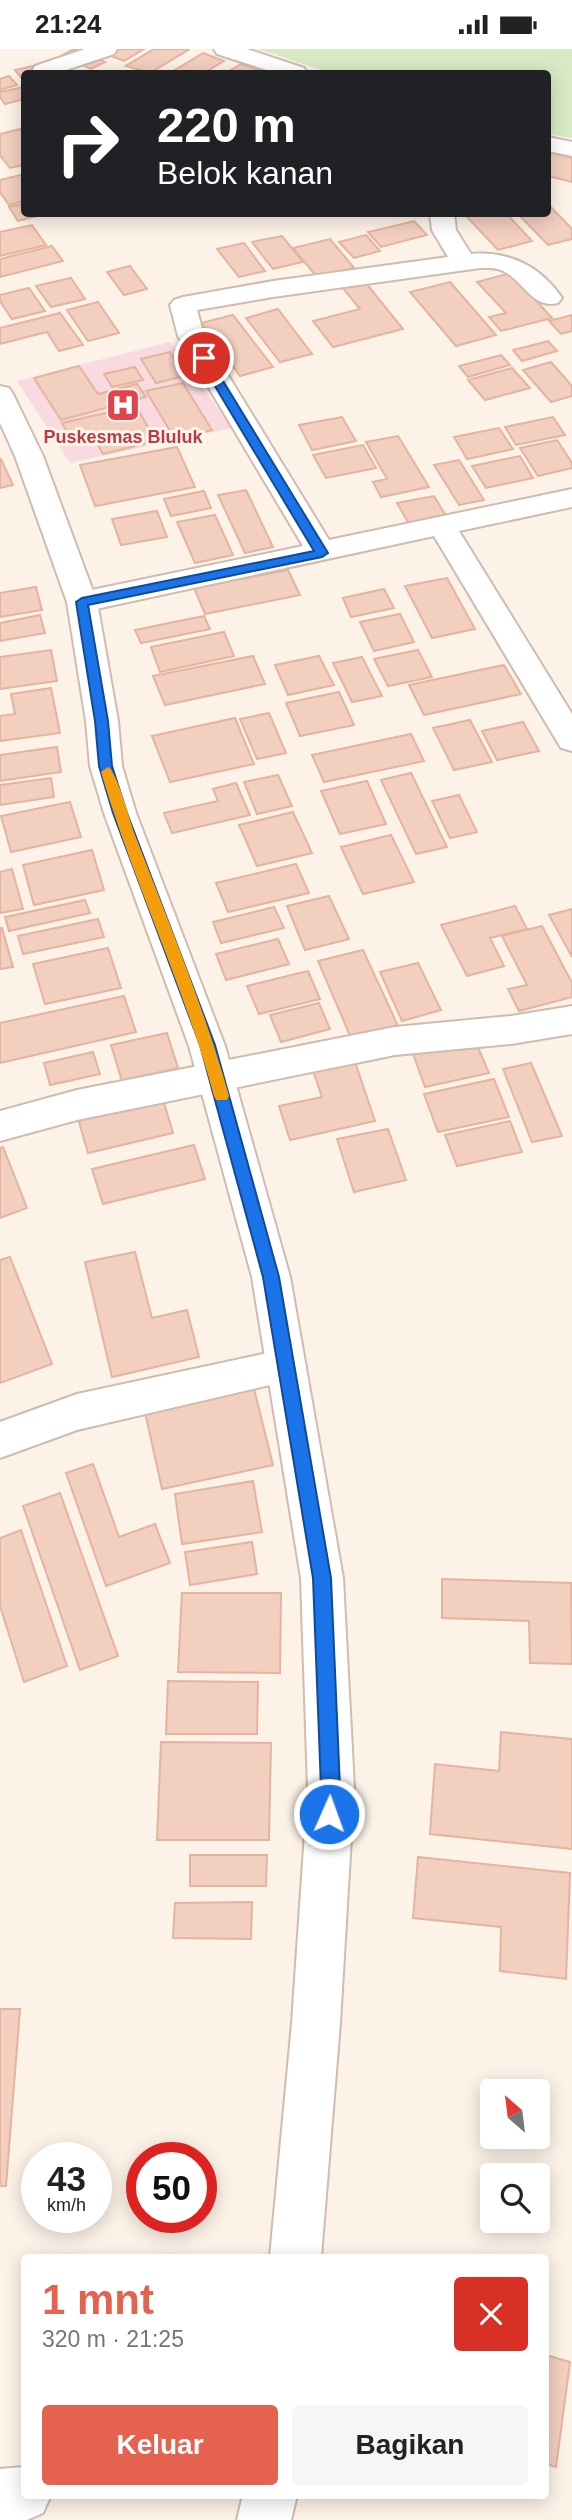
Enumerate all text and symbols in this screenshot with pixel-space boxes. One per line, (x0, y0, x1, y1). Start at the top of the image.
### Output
text: 21:24 (35, 9, 102, 39)
icon: right (42, 98, 133, 189)
text: 220 m (157, 98, 296, 152)
text: Belok kanan (157, 155, 333, 191)
pin (174, 328, 234, 388)
icon: arrive (185, 339, 223, 377)
hospital icon: Puskesmas Bluluk (104, 386, 142, 424)
place label: Puskesmas Bluluk (43, 427, 204, 447)
position arrow (292, 1777, 366, 1851)
north arrow (480, 2079, 550, 2149)
map controls (480, 2079, 550, 2233)
speed limit sign: 50 (126, 2142, 217, 2233)
text: 43 (47, 2159, 86, 2198)
button: search (480, 2163, 550, 2233)
text: km/h (47, 2195, 86, 2215)
text: 1 mnt (42, 2276, 154, 2323)
button: close (454, 2277, 528, 2351)
text: 320 m · 21:25 (42, 2326, 184, 2352)
button: Keluar (42, 2405, 278, 2485)
button: Bagikan (292, 2405, 528, 2485)

